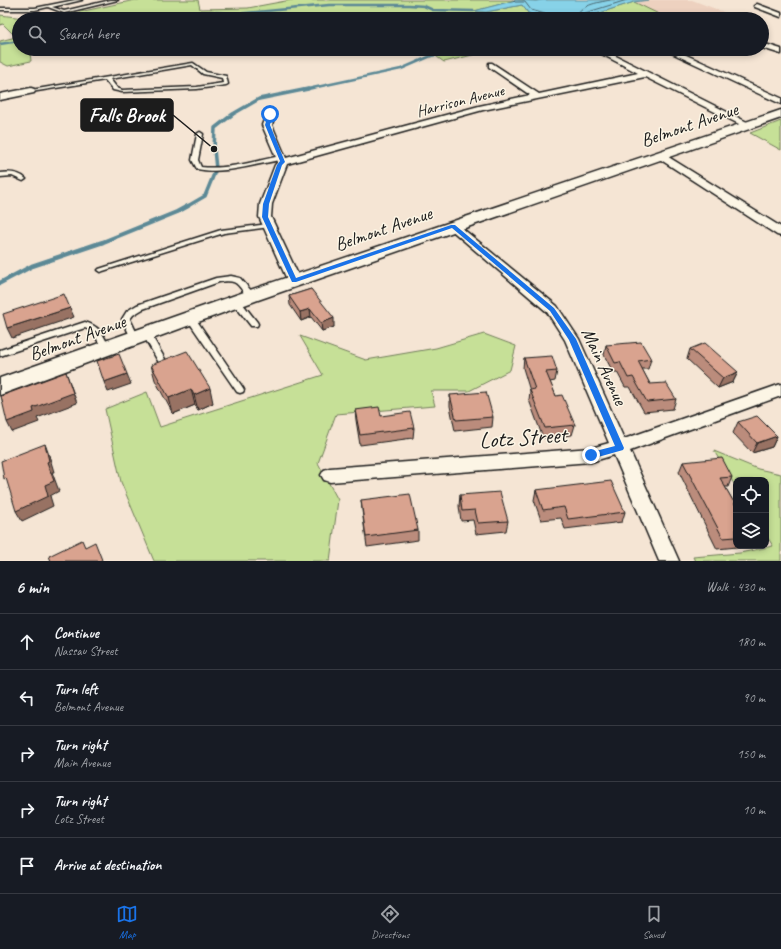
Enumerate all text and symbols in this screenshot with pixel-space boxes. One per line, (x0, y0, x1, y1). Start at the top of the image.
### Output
search box (12, 12, 769, 56)
icon: search (26, 23, 48, 45)
text: Search here (58, 25, 119, 44)
street label: Harrison Avenue (414, 80, 508, 122)
street label: Belmont Avenue (638, 97, 743, 153)
callout: Falls Brook (81, 99, 173, 131)
text: Falls Brook (89, 103, 167, 128)
route start (261, 105, 279, 123)
street label: Belmont Avenue (332, 201, 437, 257)
street label: Belmont Avenue (26, 309, 131, 366)
street label: Main Avenue (576, 324, 633, 411)
street label: Lotz Street (478, 420, 570, 455)
route end (582, 446, 600, 464)
map controls (733, 477, 769, 549)
button: locate (733, 477, 769, 513)
button: layers (733, 513, 769, 549)
text: 6 min (16, 577, 49, 598)
text: Walk · 430 m (706, 579, 765, 595)
text: Continue (54, 624, 99, 643)
icon: ahead (16, 631, 38, 653)
text: 180 m (737, 634, 765, 650)
text: Nassau Street (54, 643, 118, 659)
text: Turn left (54, 680, 97, 699)
icon: left (16, 687, 38, 709)
text: 90 m (743, 690, 765, 706)
text: Belmont Avenue (54, 699, 123, 715)
text: Turn right (54, 736, 107, 755)
icon: right (16, 743, 38, 765)
text: 150 m (737, 746, 765, 762)
text: Main Avenue (54, 755, 110, 771)
text: Turn right (54, 792, 107, 811)
icon: right (16, 799, 38, 821)
text: 10 m (743, 802, 765, 818)
text: Lotz Street (54, 811, 104, 827)
icon: arrive (16, 855, 38, 877)
text: Arrive at destination (54, 856, 161, 875)
tab: Map (116, 903, 138, 941)
tab: Directions (371, 903, 410, 941)
tab: Saved (643, 903, 665, 941)

